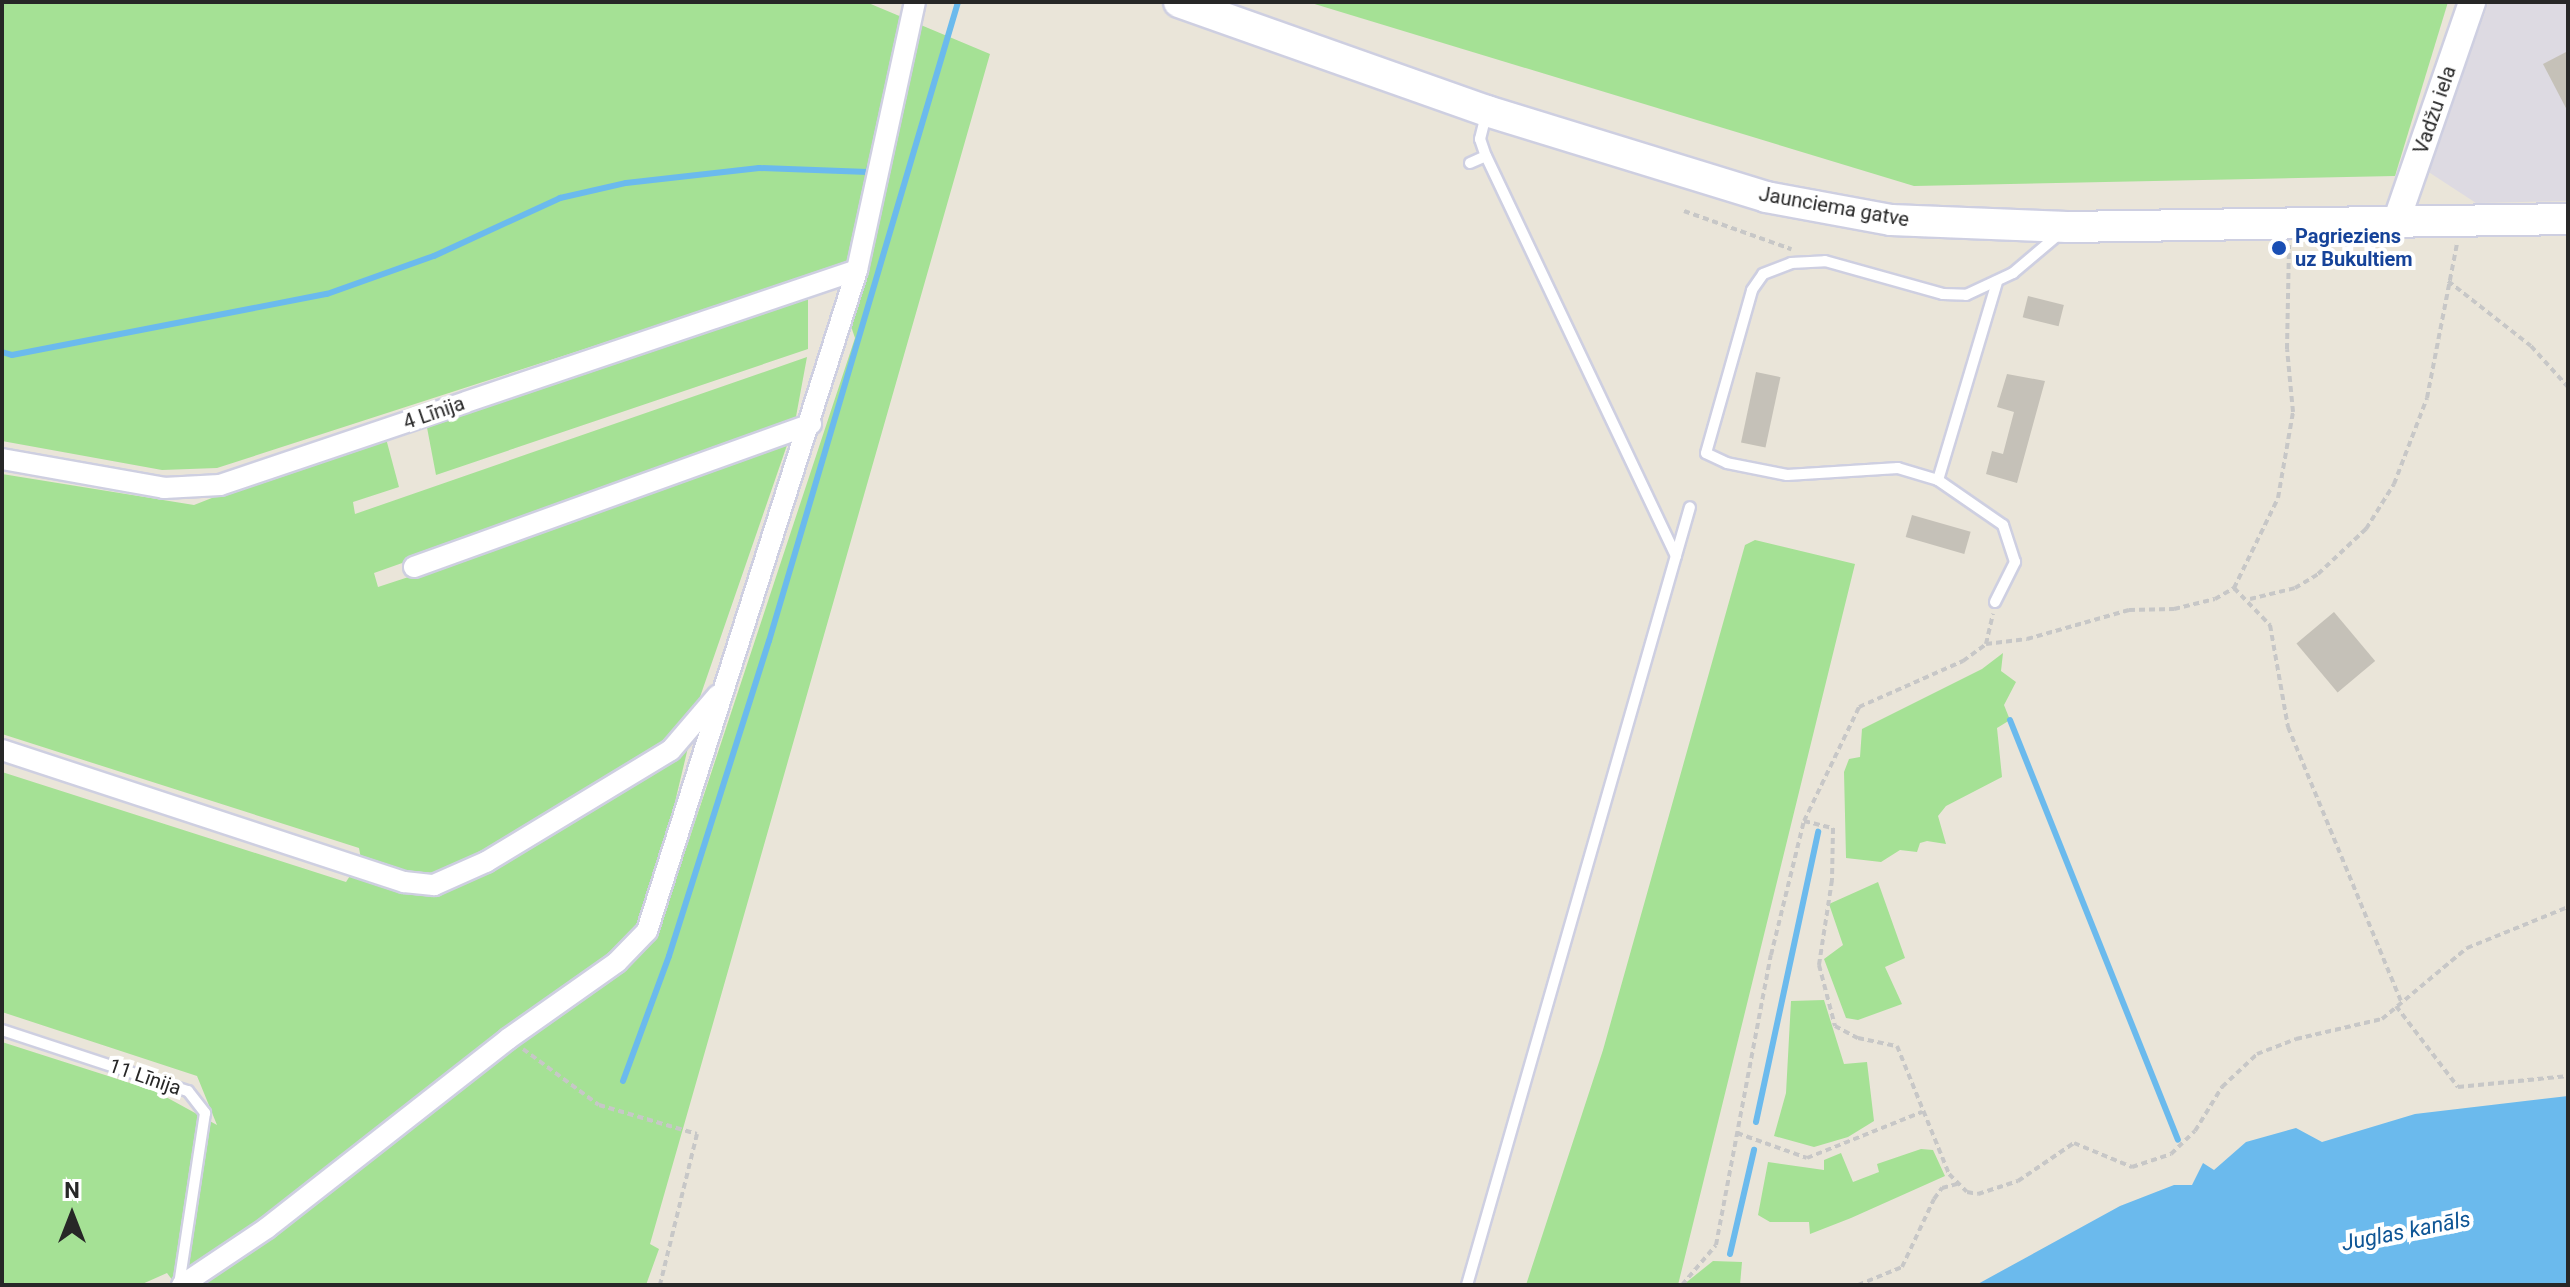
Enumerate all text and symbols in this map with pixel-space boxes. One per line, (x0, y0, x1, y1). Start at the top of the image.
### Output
street label: Vadžu iela (2409, 63, 2461, 157)
street label: Jaunciema gatve (1757, 182, 1911, 232)
place label: Pagrieziens uz Bukultiem (2295, 224, 2413, 271)
marker: Pagrieziens uz Bukultiem (2270, 239, 2288, 257)
street label: 4 Līnija (400, 391, 468, 435)
street label: 11 Līnija (106, 1053, 184, 1101)
north arrow (32, 1175, 112, 1255)
text: N (64, 1178, 80, 1203)
water label: Juglas kanāls (2339, 1206, 2473, 1256)

